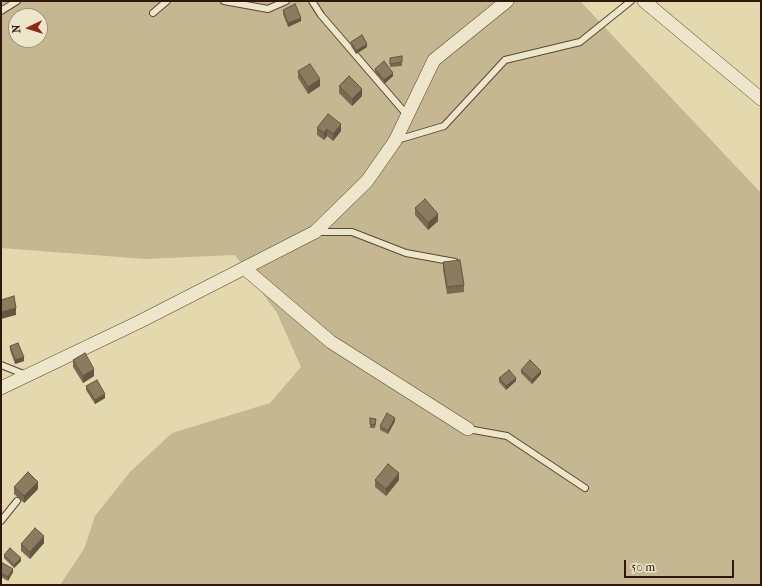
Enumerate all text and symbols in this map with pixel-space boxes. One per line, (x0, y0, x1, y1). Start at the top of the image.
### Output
north arrow (8, 8, 48, 48)
text: N (10, 24, 23, 33)
scale bar (626, 552, 736, 578)
text: 50 m (631, 560, 655, 574)

